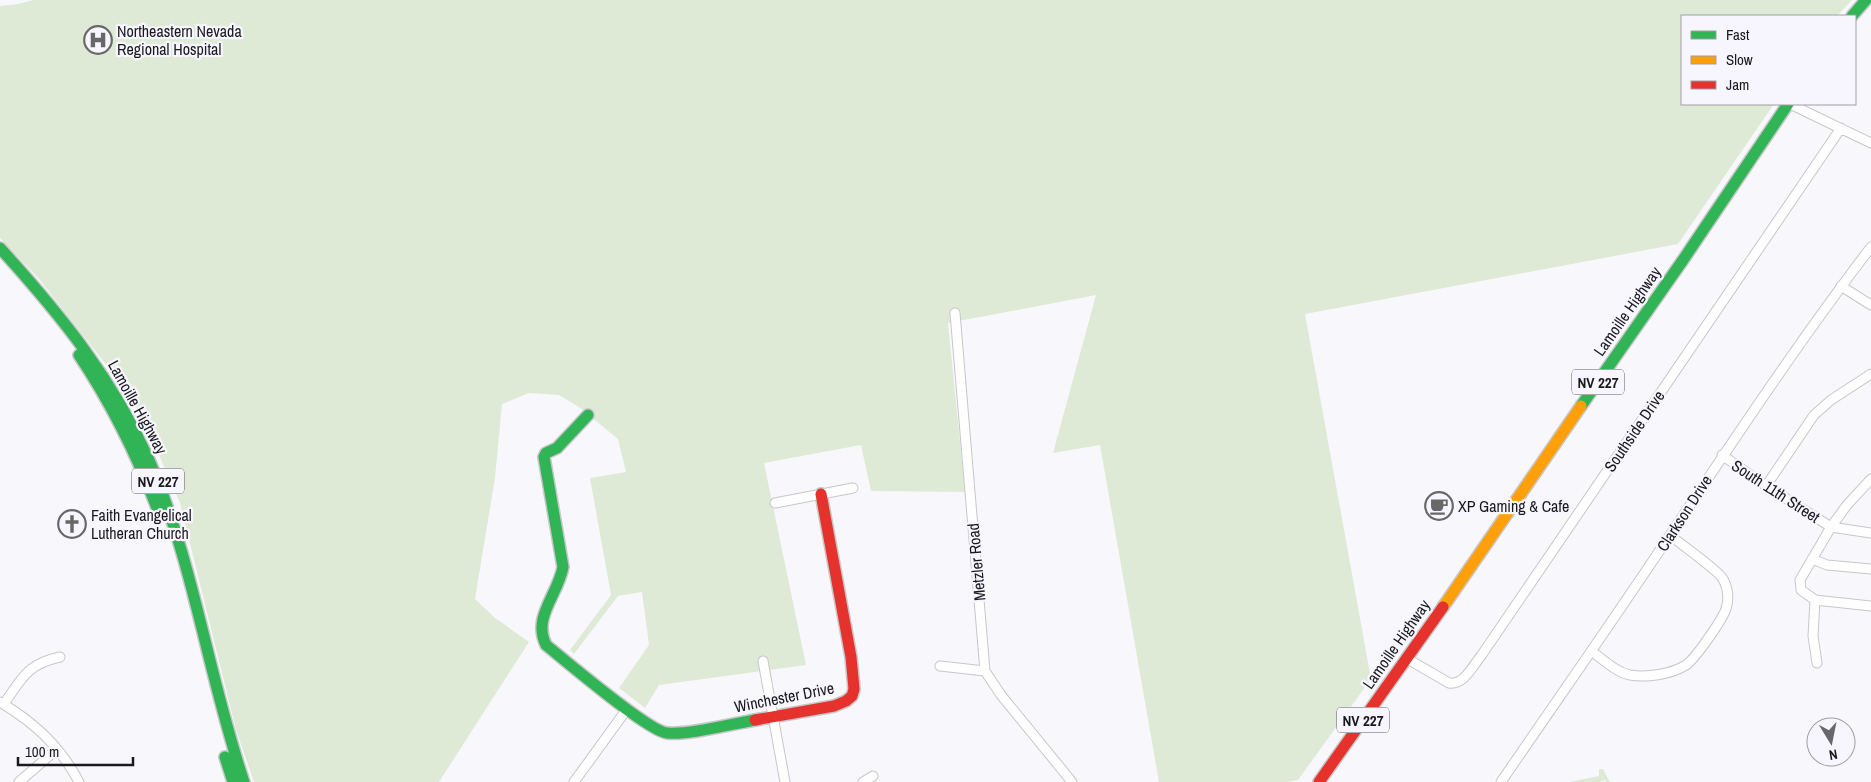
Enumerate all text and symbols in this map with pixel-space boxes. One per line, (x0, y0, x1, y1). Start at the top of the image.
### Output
legend (1681, 15, 1856, 105)
place label: Northeastern Nevada Regional Hospital (117, 20, 242, 60)
text: Fast (1726, 24, 1750, 45)
hospital icon: Northeastern Nevada Regional Hospital (83, 25, 113, 55)
text: Slow (1726, 49, 1753, 70)
text: Jam (1726, 74, 1749, 95)
street label: Lamoille Highway (1588, 262, 1666, 360)
street label: Lamoille Highway (103, 356, 173, 458)
road number: NV 227 (1572, 370, 1624, 394)
street label: Southside Drive (1599, 386, 1669, 476)
street label: South 11th Street (1728, 454, 1825, 528)
road number: NV 227 (132, 468, 184, 494)
street label: Clarkson Drive (1651, 471, 1717, 555)
cafe icon: XP Gaming & Cafe (1424, 491, 1454, 521)
place label: XP Gaming & Cafe (1458, 495, 1569, 517)
place label: Faith Evangelical Lutheran Church (91, 504, 192, 544)
church icon: Faith Evangelical Lutheran Church (57, 509, 87, 539)
street label: Metzler Road (962, 522, 990, 602)
street label: Lamoille Highway (1357, 595, 1435, 693)
street label: Winchester Drive (732, 677, 836, 717)
road number: NV 227 (1337, 708, 1389, 732)
north arrow (1806, 717, 1856, 767)
scale bar (18, 734, 132, 766)
text: 100 m (25, 741, 59, 762)
text: N (1828, 745, 1839, 764)

